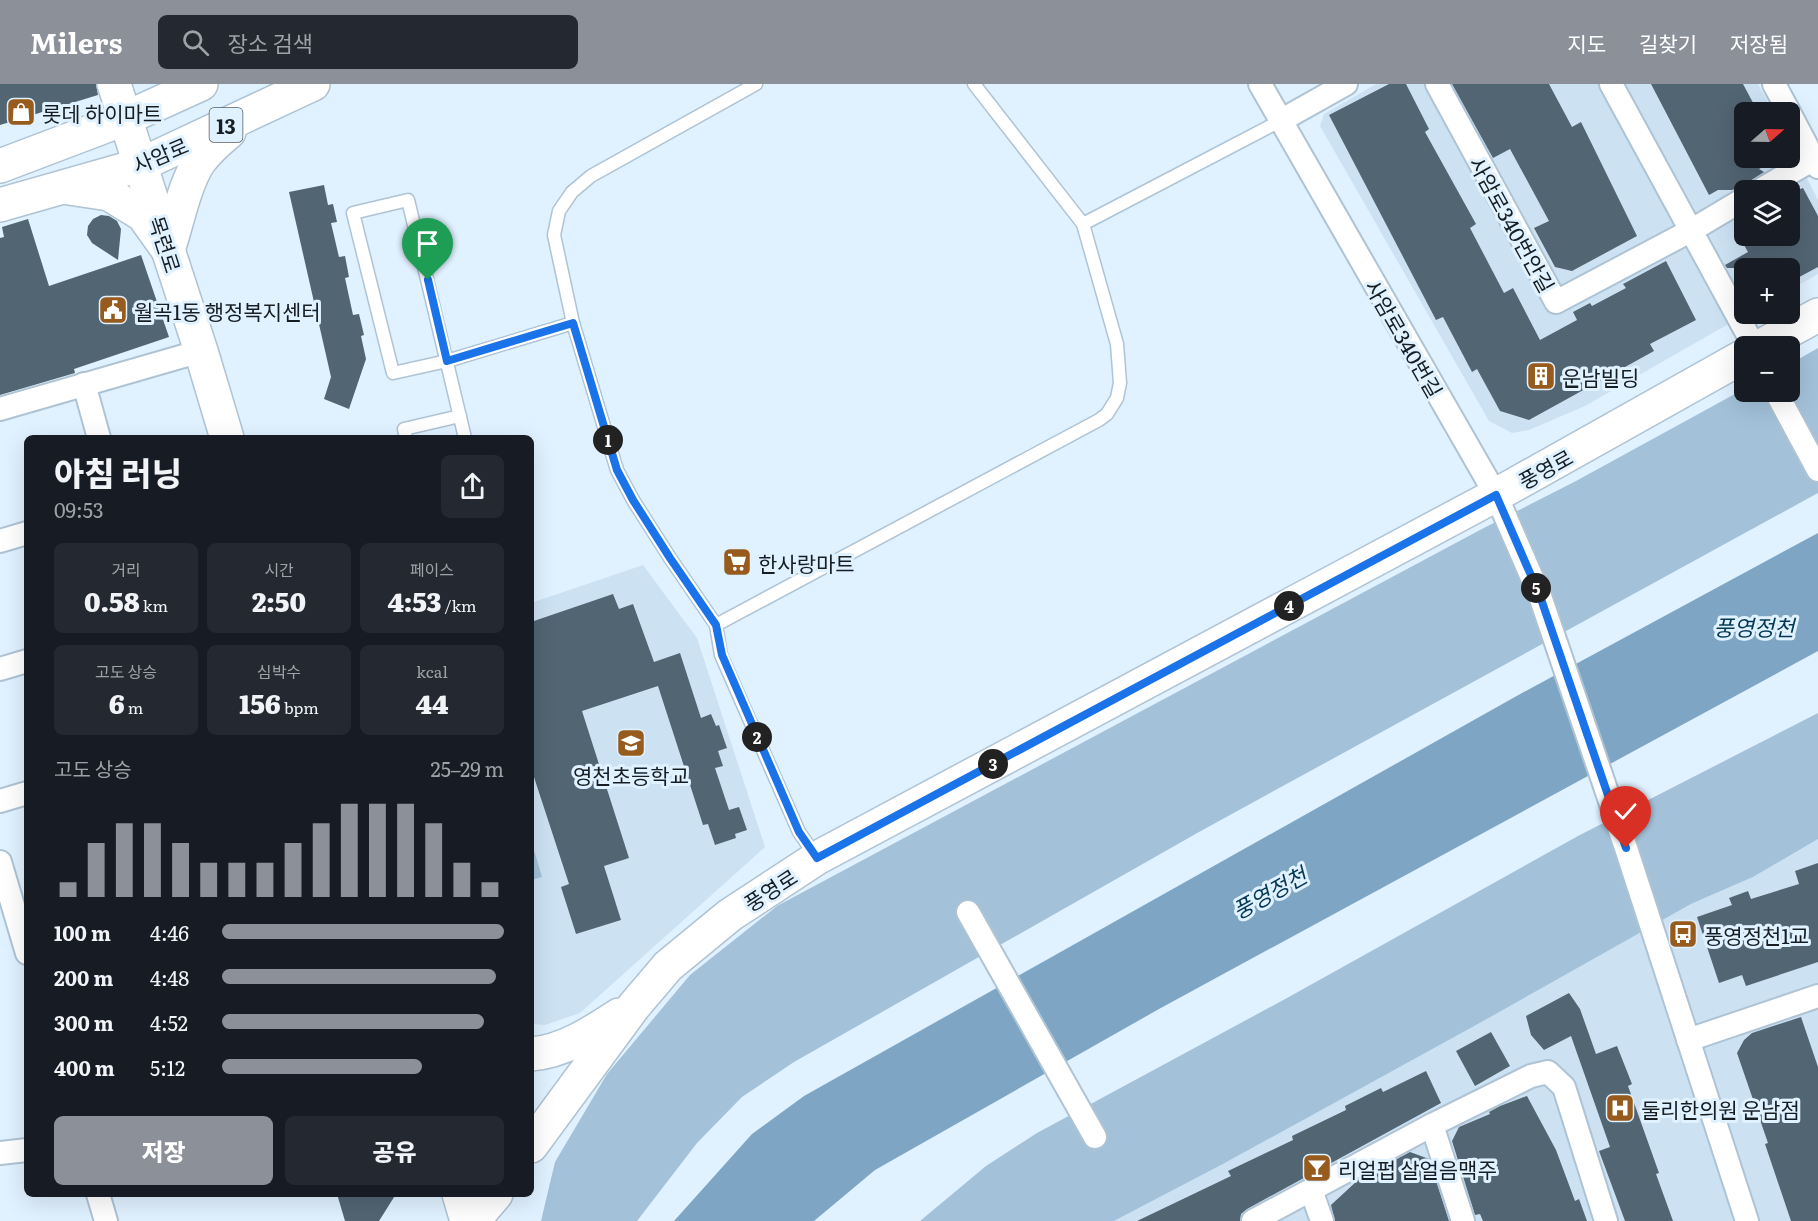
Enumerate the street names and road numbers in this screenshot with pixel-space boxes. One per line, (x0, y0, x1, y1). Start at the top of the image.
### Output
road number: 13 (210, 108, 242, 142)
street label: 사암로 (127, 128, 193, 180)
street label: 사암로340번안길 (1463, 150, 1563, 298)
street label: 목련로 (142, 212, 190, 276)
street label: 사암로340번길 (1359, 273, 1451, 403)
street label: 풍영로 (1512, 440, 1578, 496)
street label: 풍영로 (737, 860, 803, 918)

